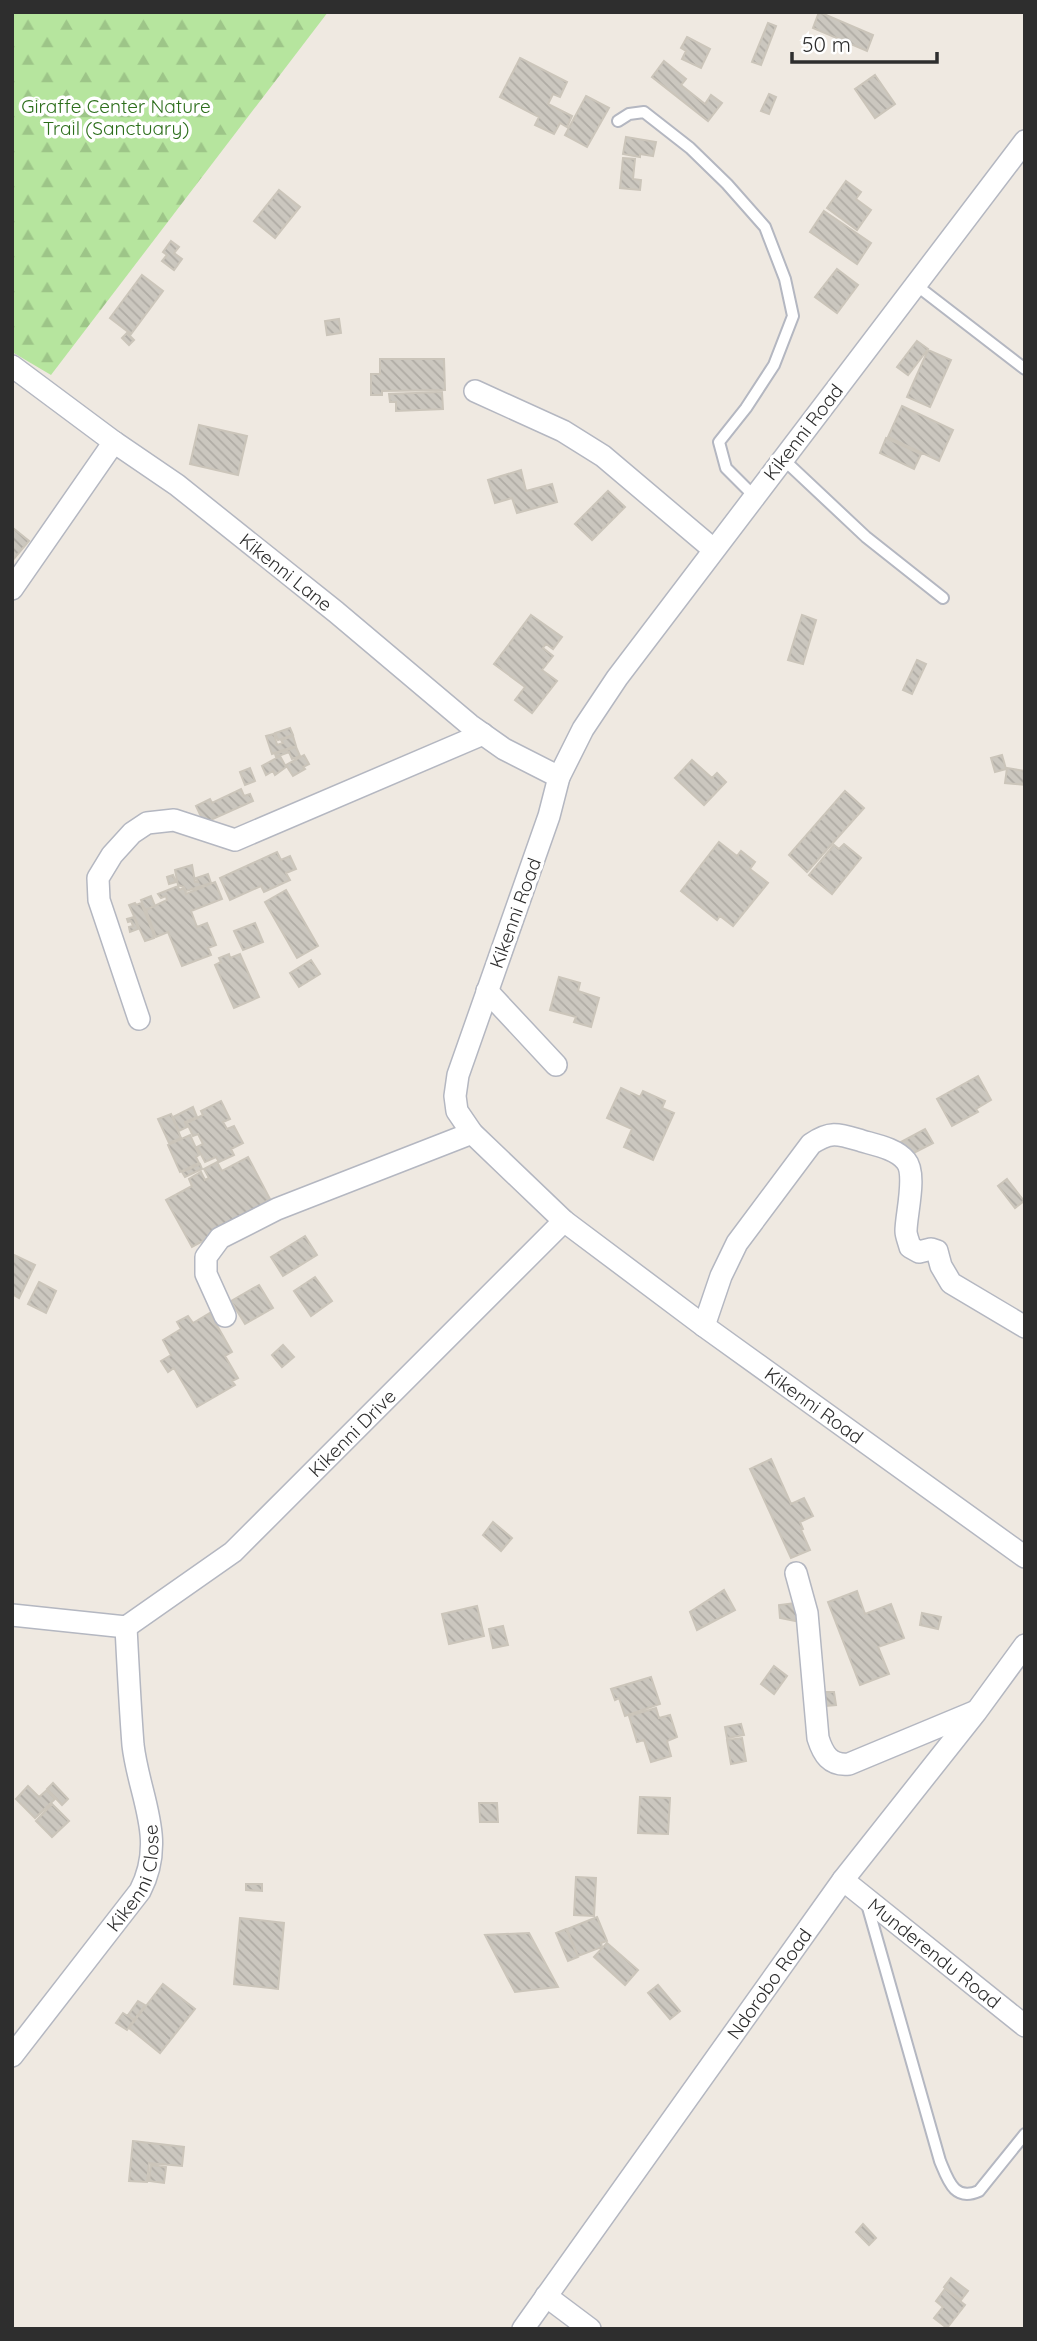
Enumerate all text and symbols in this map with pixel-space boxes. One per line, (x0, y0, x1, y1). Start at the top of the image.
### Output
scale bar (792, 21, 937, 65)
text: 50 m (802, 31, 851, 57)
park label: Giraffe Center Nature Trail (Sanctuary) (21, 94, 211, 140)
street label: Kikenni Road (758, 379, 848, 485)
street label: Kikenni Lane (235, 528, 337, 616)
street label: Kikenni Road (484, 855, 546, 971)
street label: Kikenni Road (760, 1362, 868, 1449)
street label: Kikenni Drive (303, 1384, 401, 1482)
street label: Kikenni Close (101, 1823, 164, 1936)
street label: Munderendu Road (863, 1893, 1006, 2014)
street label: Ndorobo Road (721, 1924, 817, 2044)

